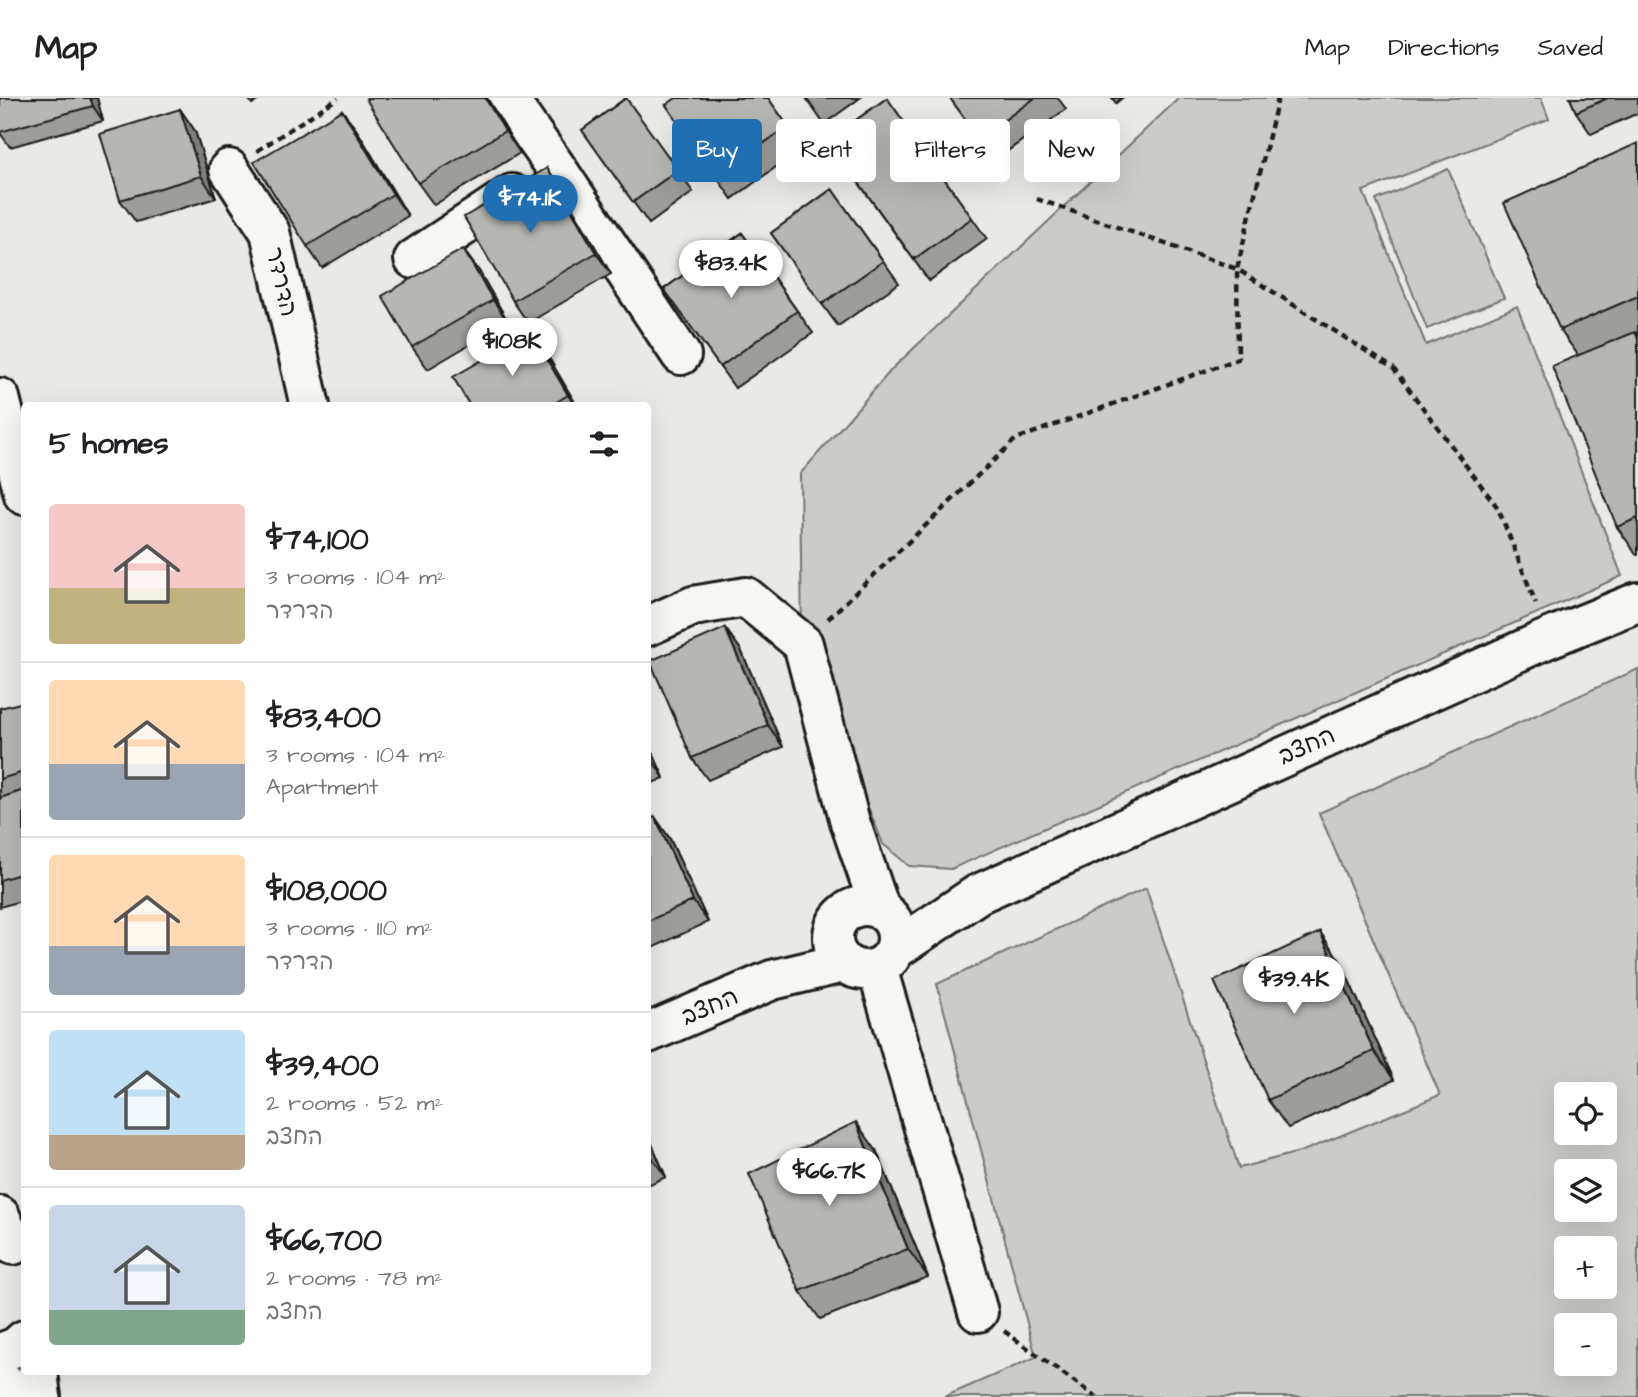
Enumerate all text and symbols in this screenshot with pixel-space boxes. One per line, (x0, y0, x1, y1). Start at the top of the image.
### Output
text: Map (35, 25, 97, 71)
text: Map (1305, 31, 1350, 65)
text: Directions (1388, 31, 1500, 65)
text: Saved (1538, 31, 1603, 65)
chip: Buy (672, 119, 762, 182)
chip: Rent (776, 119, 876, 182)
chip: Filters (890, 119, 1010, 182)
chip: New (1024, 119, 1120, 182)
pin: $74.1K (473, 176, 587, 235)
text: $74.1K (499, 182, 561, 214)
pin: $83.4K (674, 240, 788, 300)
street label: הדרדר (257, 244, 305, 320)
text: $83.4K (695, 247, 767, 279)
pin: $108K (463, 318, 561, 378)
text: $108K (482, 325, 542, 357)
text: 5 homes (49, 423, 169, 465)
icon: filters (585, 425, 623, 463)
text: $74,100 (266, 519, 369, 561)
icon: home (105, 532, 189, 616)
text: 3 rooms · 104 m² (266, 561, 445, 593)
text: הדרדר (266, 595, 334, 627)
text: $83,400 (266, 697, 381, 739)
icon: home (105, 708, 189, 792)
street label: החצב (1273, 718, 1341, 774)
text: 3 rooms · 104 m² (266, 739, 445, 771)
text: Apartment (266, 771, 378, 803)
text: $108,000 (266, 870, 387, 912)
icon: home (105, 883, 189, 967)
text: 3 rooms · 110 m² (266, 912, 433, 944)
text: הדרדר (266, 946, 334, 978)
pin: $39.4K (1237, 956, 1351, 1016)
text: $39.4K (1259, 963, 1329, 995)
street label: החצב (676, 980, 744, 1034)
text: $39,400 (266, 1045, 379, 1087)
icon: home (105, 1058, 189, 1142)
map controls (1554, 1082, 1617, 1376)
button: locate (1554, 1082, 1617, 1145)
text: 2 rooms · 52 m² (266, 1087, 443, 1119)
text: החצב (266, 1121, 323, 1153)
pin: $66.7K (772, 1148, 886, 1208)
text: $66.7K (793, 1155, 865, 1187)
button: layers (1554, 1159, 1617, 1222)
text: $66,700 (266, 1220, 382, 1262)
icon: home (105, 1233, 189, 1317)
button: + (1554, 1236, 1617, 1299)
text: 2 rooms · 78 m² (266, 1262, 443, 1294)
text: החצב (266, 1296, 323, 1328)
button: − (1554, 1313, 1617, 1376)

